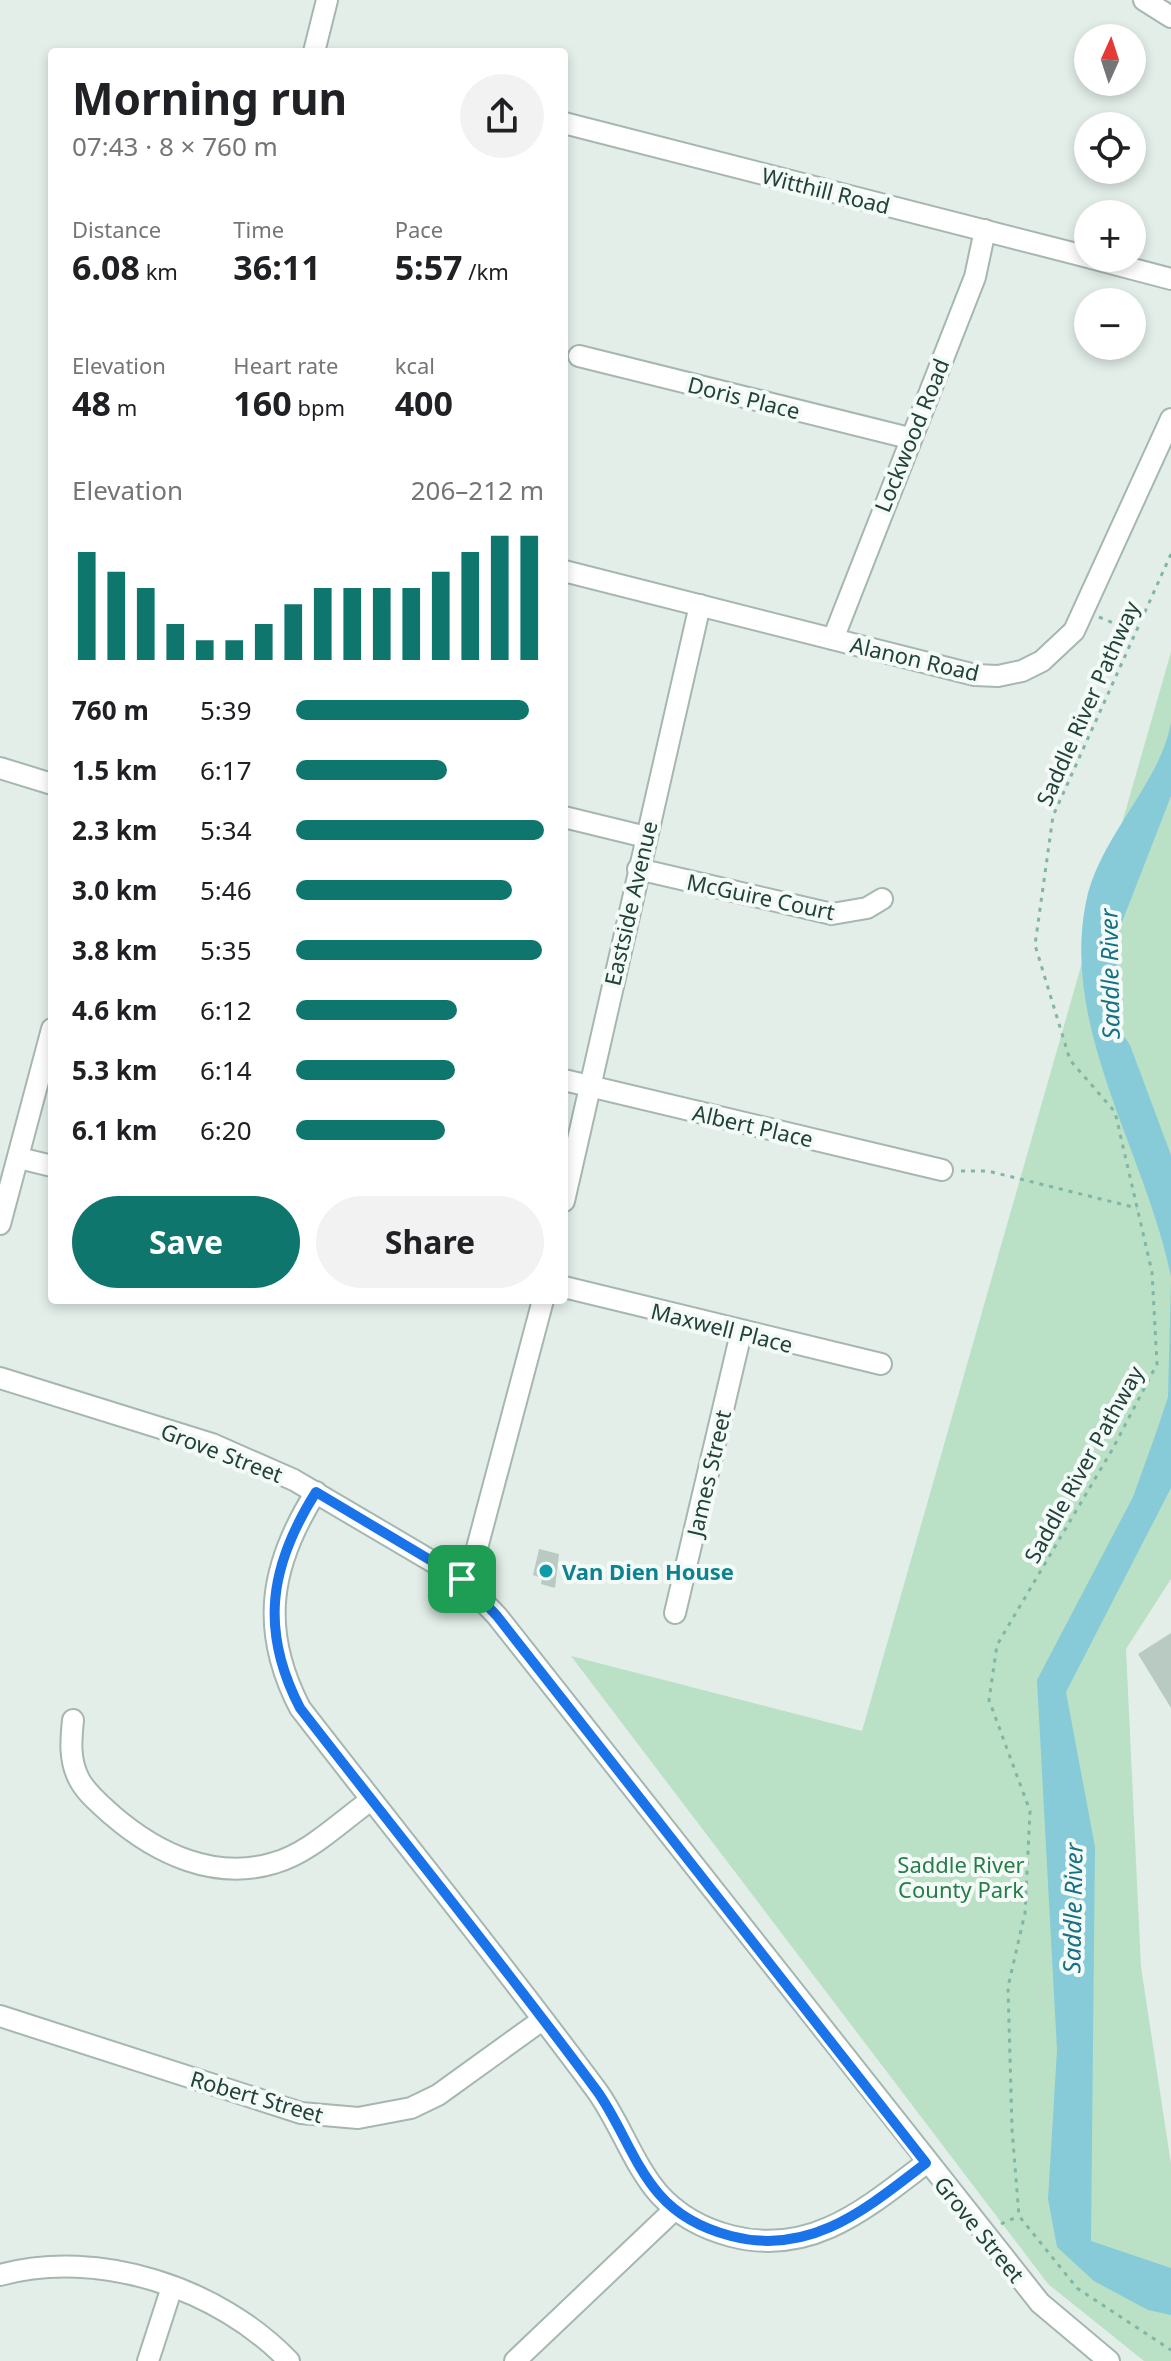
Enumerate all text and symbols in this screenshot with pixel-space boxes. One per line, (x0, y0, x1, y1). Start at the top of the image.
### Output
north arrow (1074, 24, 1146, 96)
map controls (1074, 24, 1146, 360)
text: Morning run (72, 68, 347, 128)
button: share (460, 74, 544, 158)
button: locate (1074, 112, 1146, 184)
text: 07:43 · 8 × 760 m (72, 128, 278, 164)
street label: Witthill Road (759, 160, 893, 220)
button: + (1074, 200, 1146, 272)
text: Distance (72, 214, 161, 244)
text: Time (233, 214, 284, 244)
text: Pace (395, 214, 443, 244)
text: 6.08 (72, 244, 140, 290)
text: 36:11 (233, 244, 321, 290)
text: 5:57 (395, 244, 463, 290)
text: km (140, 256, 178, 286)
text: /km (463, 256, 509, 286)
button: − (1074, 288, 1146, 360)
text: Elevation (72, 350, 166, 380)
text: Heart rate (233, 350, 338, 380)
text: kcal (395, 350, 435, 380)
street label: Lockwood Road (867, 354, 955, 516)
street label: Doris Place (685, 369, 803, 425)
text: 48 (72, 380, 111, 426)
text: 160 (233, 380, 292, 426)
text: 400 (395, 380, 453, 426)
text: m (111, 392, 137, 422)
text: bpm (292, 392, 345, 422)
text: Elevation (72, 472, 183, 508)
text: 206–212 m (411, 472, 544, 508)
street label: Saddle River Pathway (1028, 595, 1146, 810)
street label: Alanon Road (848, 629, 982, 687)
text: 760 m (72, 692, 149, 728)
text: 5:39 (200, 692, 252, 728)
text: 1.5 km (72, 752, 157, 788)
text: 6:17 (200, 752, 252, 788)
text: 2.3 km (72, 812, 157, 848)
text: 5:34 (200, 812, 252, 848)
street label: Eastside Avenue (596, 818, 664, 988)
street label: McGuire Court (684, 866, 838, 926)
text: 3.0 km (72, 872, 157, 908)
text: 5:46 (200, 872, 252, 908)
water label: Saddle River (1091, 907, 1127, 1040)
text: 3.8 km (72, 932, 157, 968)
text: 5:35 (200, 932, 252, 968)
text: 4.6 km (72, 992, 157, 1028)
text: 6:12 (200, 992, 252, 1028)
text: 5.3 km (72, 1052, 157, 1088)
text: 6:14 (200, 1052, 252, 1088)
street label: Albert Place (690, 1097, 816, 1153)
text: 6.1 km (72, 1112, 157, 1148)
text: 6:20 (200, 1112, 252, 1148)
button: Save (72, 1196, 300, 1288)
button: Share (316, 1196, 544, 1288)
street label: Maxwell Place (648, 1295, 796, 1359)
street label: Saddle River Pathway (1016, 1359, 1150, 1568)
street label: James Street (678, 1407, 737, 1541)
street label: Grove Street (157, 1415, 287, 1489)
pin (428, 1545, 496, 1613)
place label: Van Dien House (562, 1556, 734, 1586)
icon: arrive (440, 1557, 484, 1601)
marker: Van Dien House (537, 1562, 555, 1580)
water label: Saddle River (1054, 1841, 1090, 1974)
park label: Saddle River County Park (897, 1849, 1025, 1904)
street label: Robert Street (187, 2063, 327, 2129)
street label: Grove Street (928, 2170, 1032, 2288)

